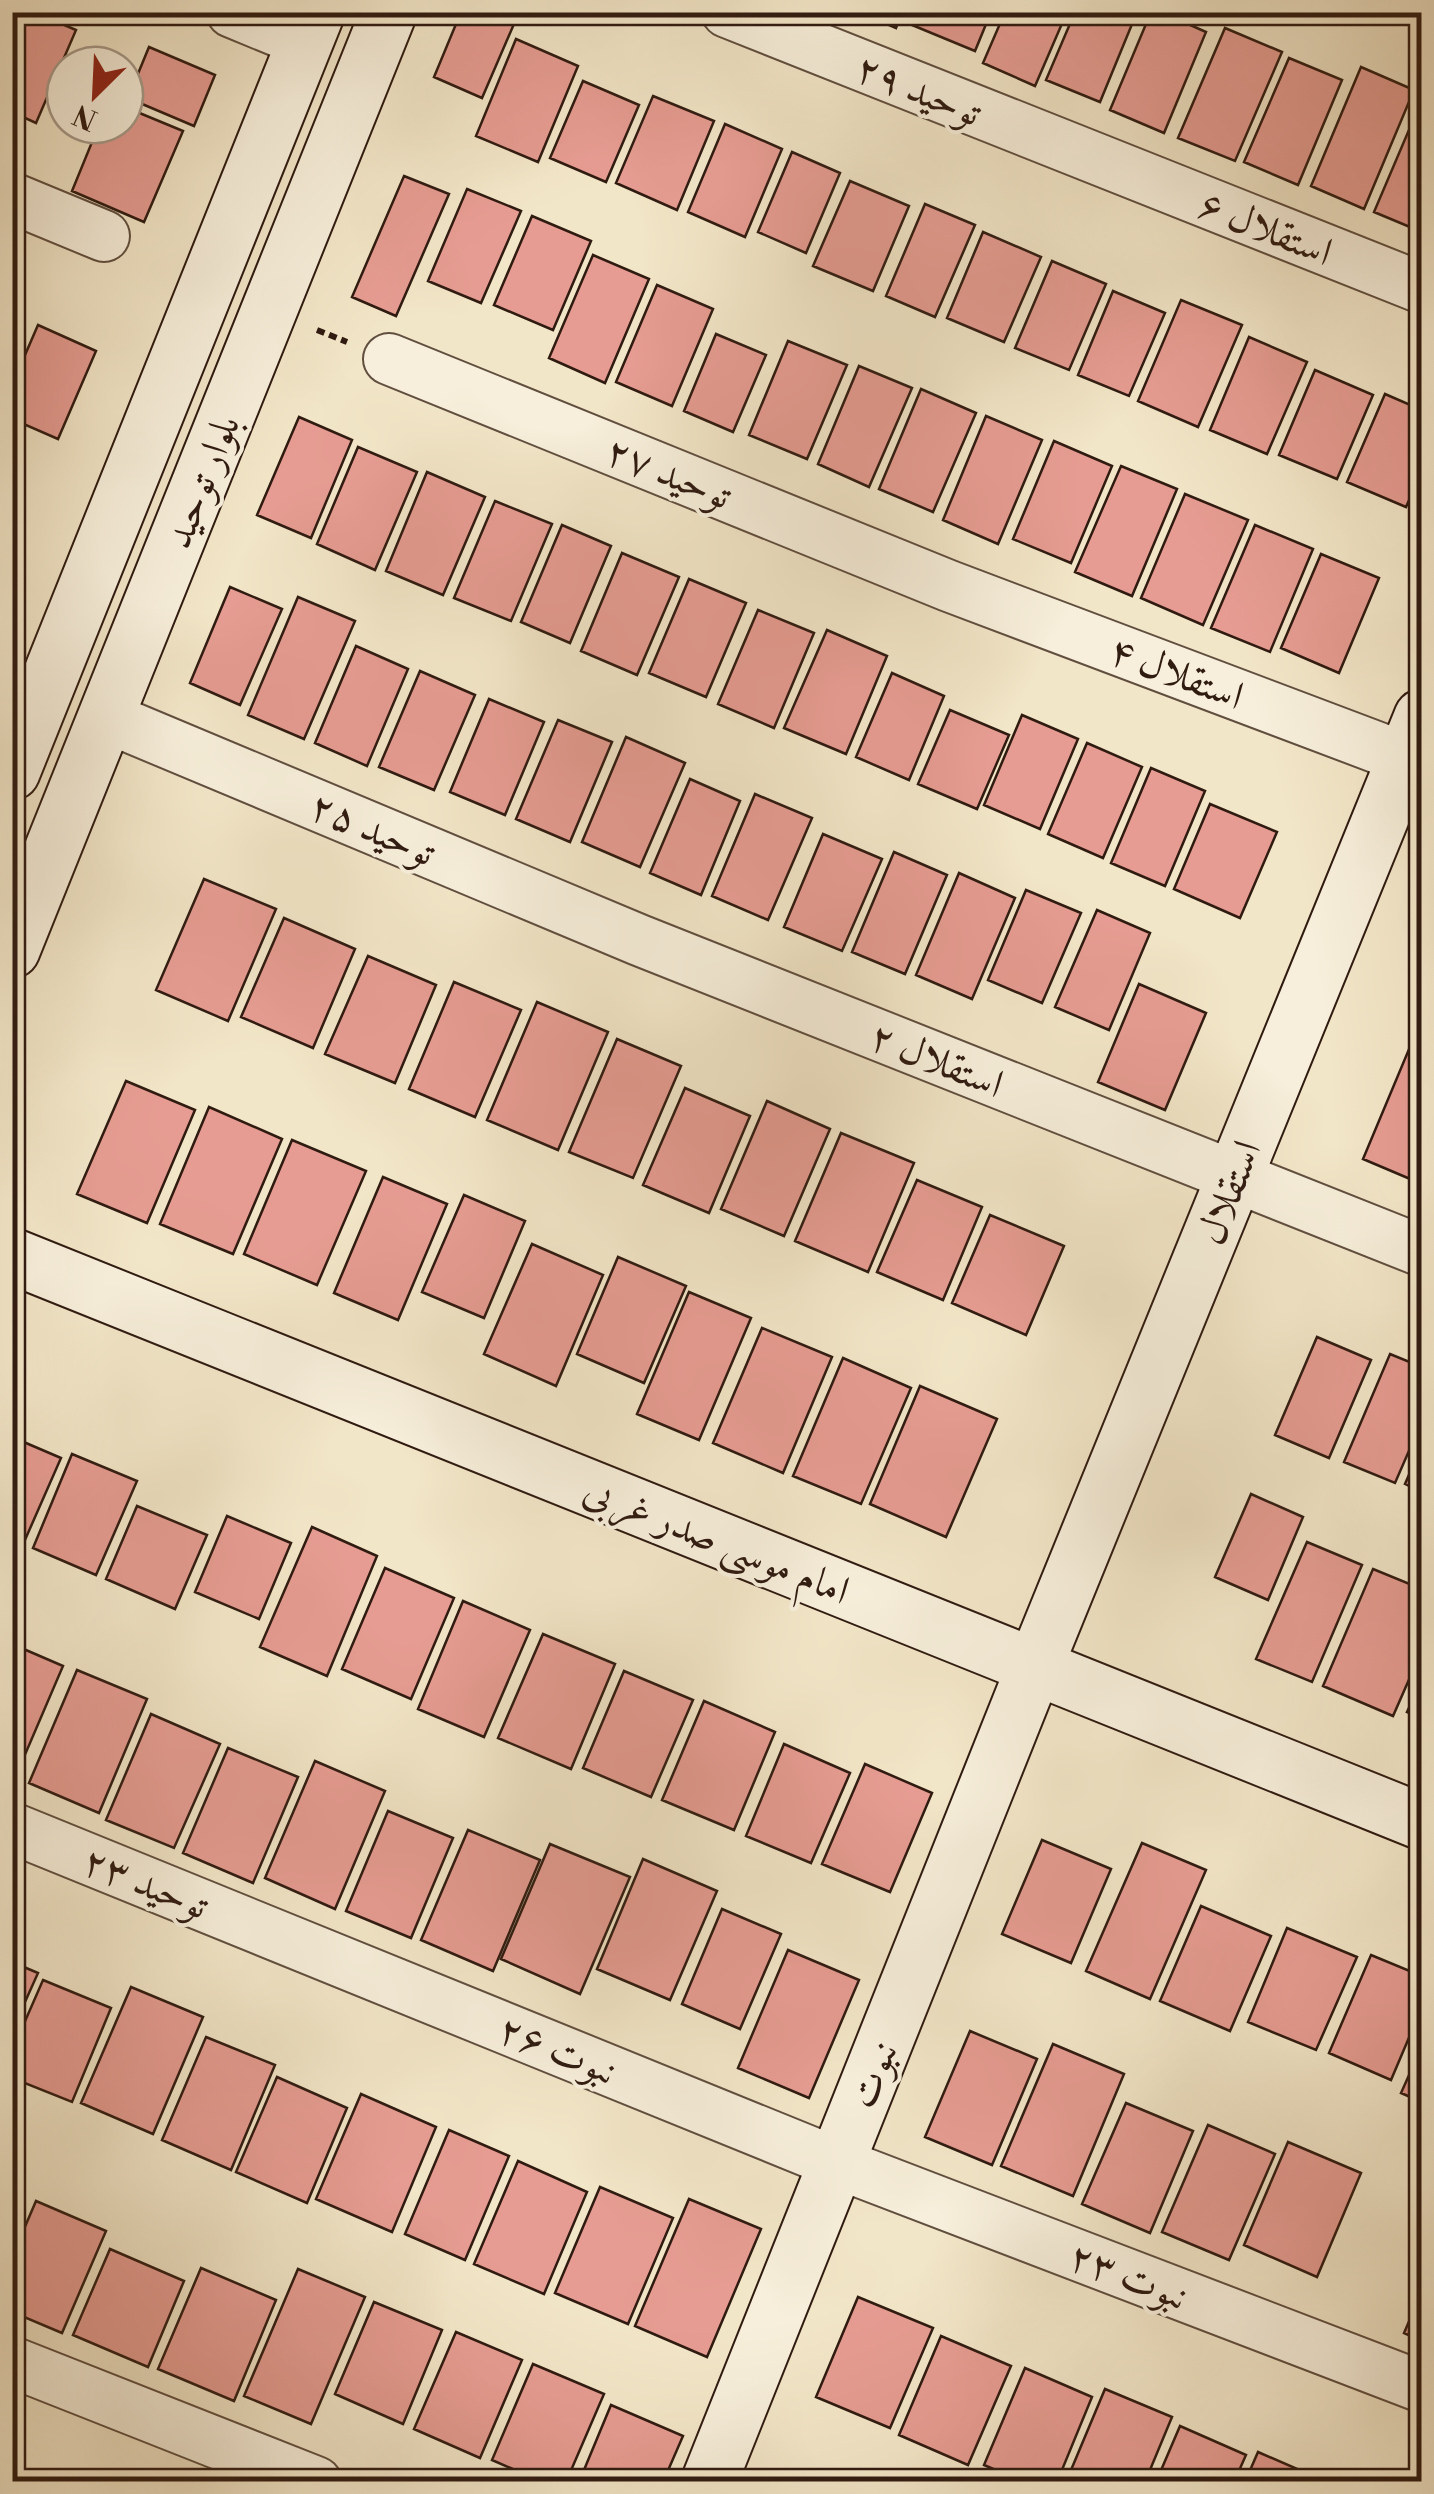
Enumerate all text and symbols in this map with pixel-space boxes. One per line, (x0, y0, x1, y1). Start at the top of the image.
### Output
street label: توحید ۲۹ (848, 43, 989, 139)
north arrow (45, 45, 145, 145)
text: N (68, 96, 103, 137)
street label: استقلال ۶ (1191, 180, 1339, 278)
street label: بلوار توحید (154, 408, 252, 556)
street label: توحید ۲۷ (598, 426, 739, 522)
street label: استقلال ۴ (1102, 625, 1250, 722)
street label: توحید ۲۵ (302, 781, 443, 879)
street label: استقلال ۲ (862, 1012, 1010, 1110)
street label: استقلال (1186, 1133, 1273, 1252)
street label: امام موسی صدر غربی (573, 1465, 856, 1624)
street label: توحید ۲۳ (75, 1836, 216, 1932)
street label: نبوت ۲۶ (491, 2005, 624, 2097)
street label: نبوت (838, 2034, 910, 2116)
street label: نبوت ۲۳ (1062, 2231, 1195, 2322)

